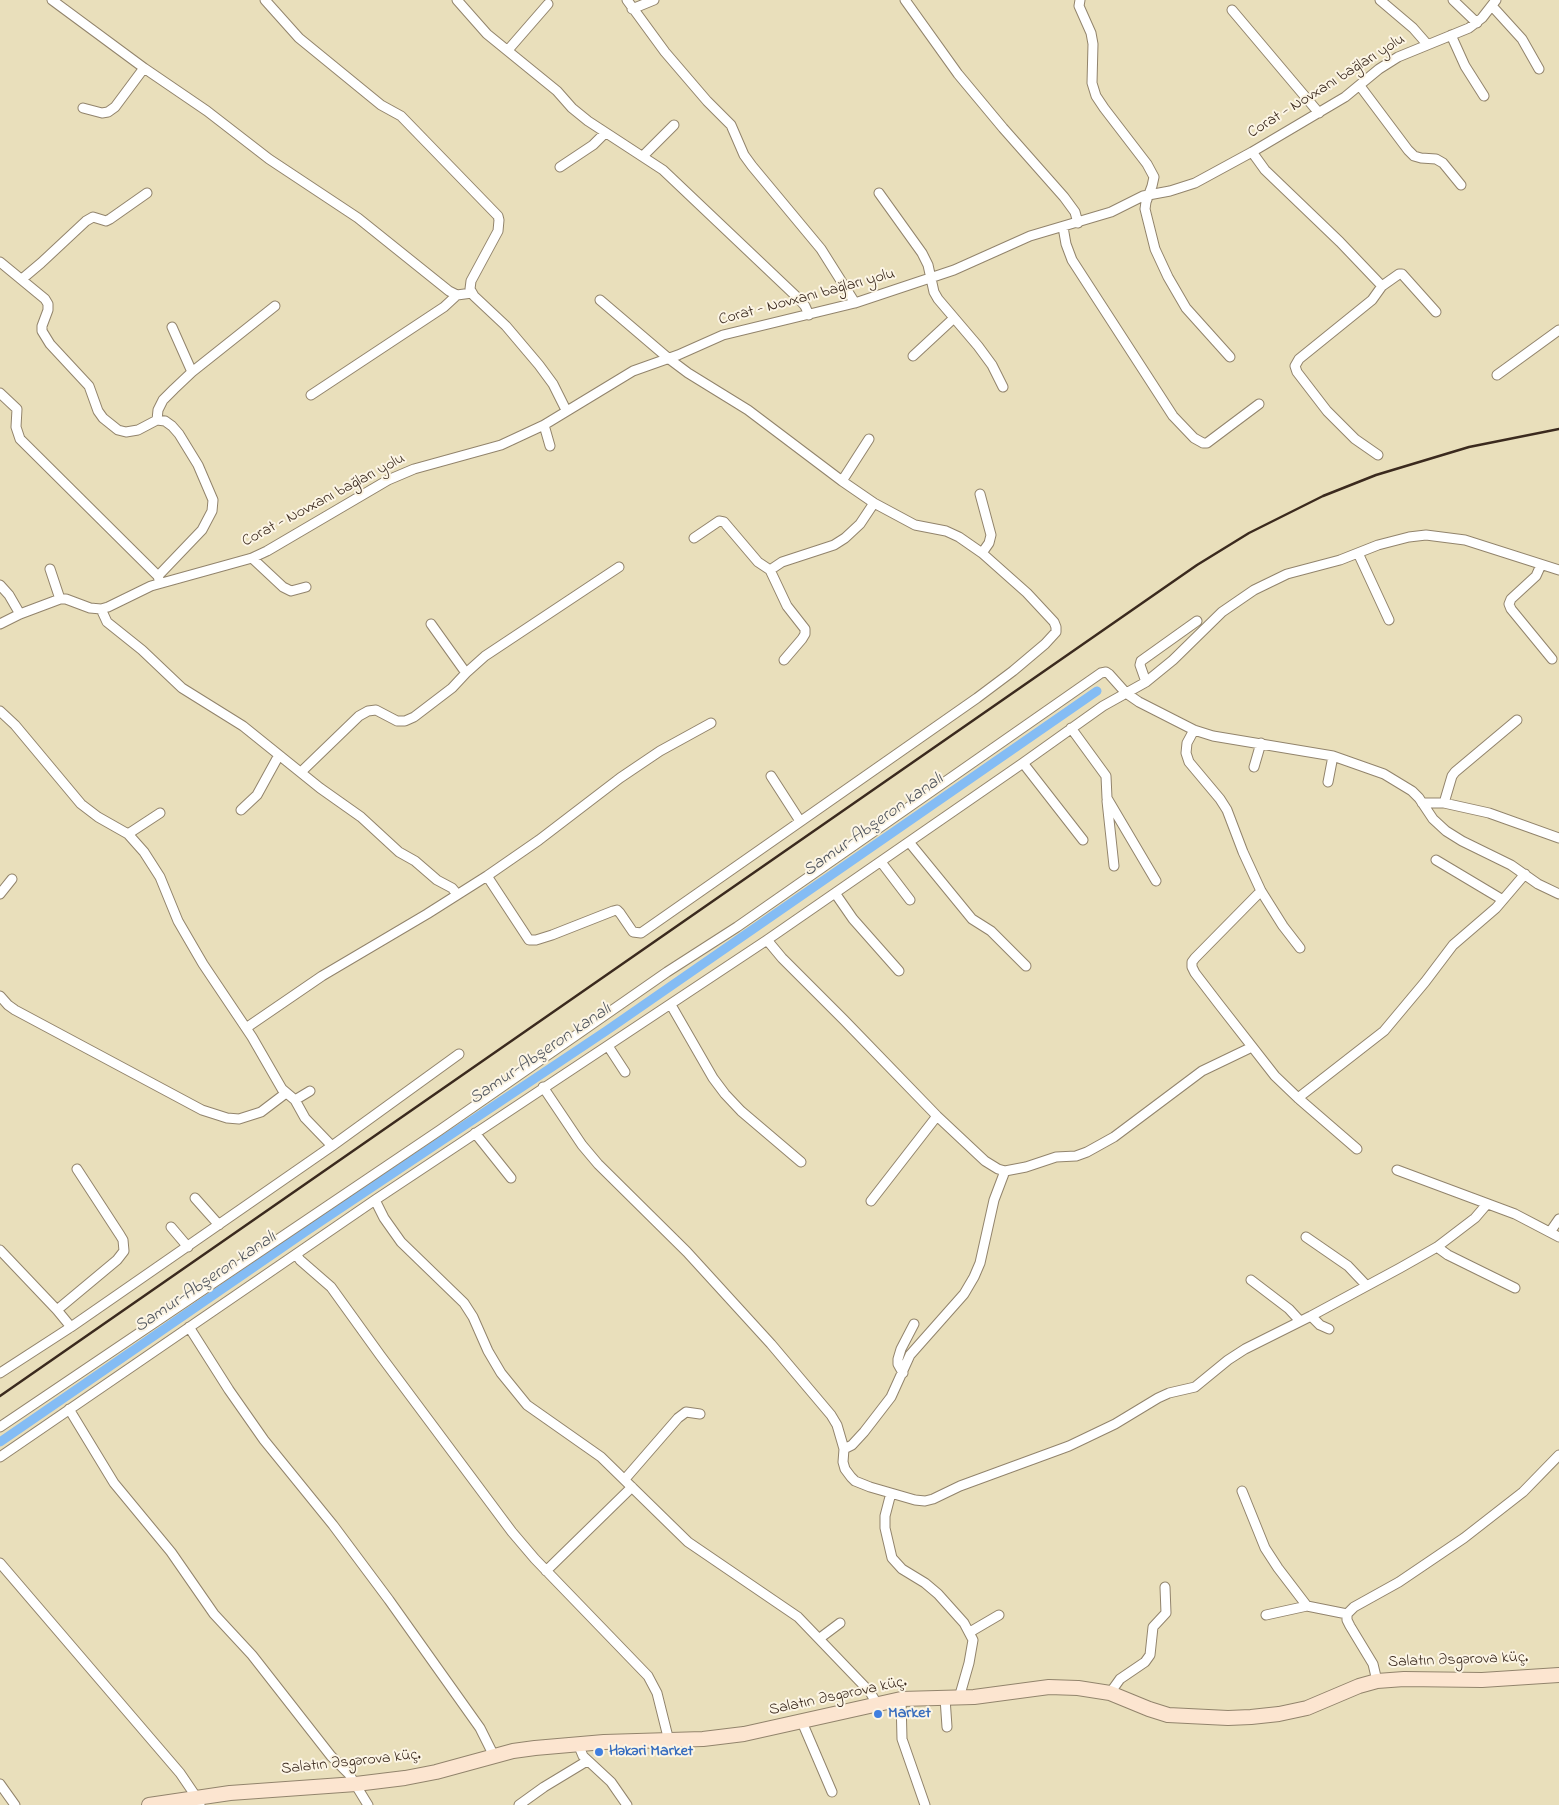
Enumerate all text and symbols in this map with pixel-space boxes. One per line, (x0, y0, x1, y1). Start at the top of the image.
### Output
street label: Corat - Novxanı bağları yolu (1245, 31, 1409, 143)
street label: Corat - Novxanı bağları yolu (717, 265, 897, 331)
street label: Corat - Novxanı bağları yolu (239, 450, 409, 552)
water label: Samur-Abşeron kanalı (800, 769, 948, 883)
water label: Samur-Abşeron kanalı (466, 1000, 616, 1110)
water label: Samur-Abşeron kanalı (131, 1228, 281, 1338)
street label: Salatın Əsgərova küç. (1387, 1649, 1529, 1673)
street label: Salatın Əsgərova küç. (767, 1673, 909, 1721)
place label: Market (888, 1704, 931, 1724)
marker: Market (872, 1708, 884, 1720)
place label: Həkəri Market (609, 1742, 693, 1762)
street label: Salatın Əsgərova küç. (280, 1746, 422, 1780)
marker: Həkəri Market (593, 1746, 605, 1758)

